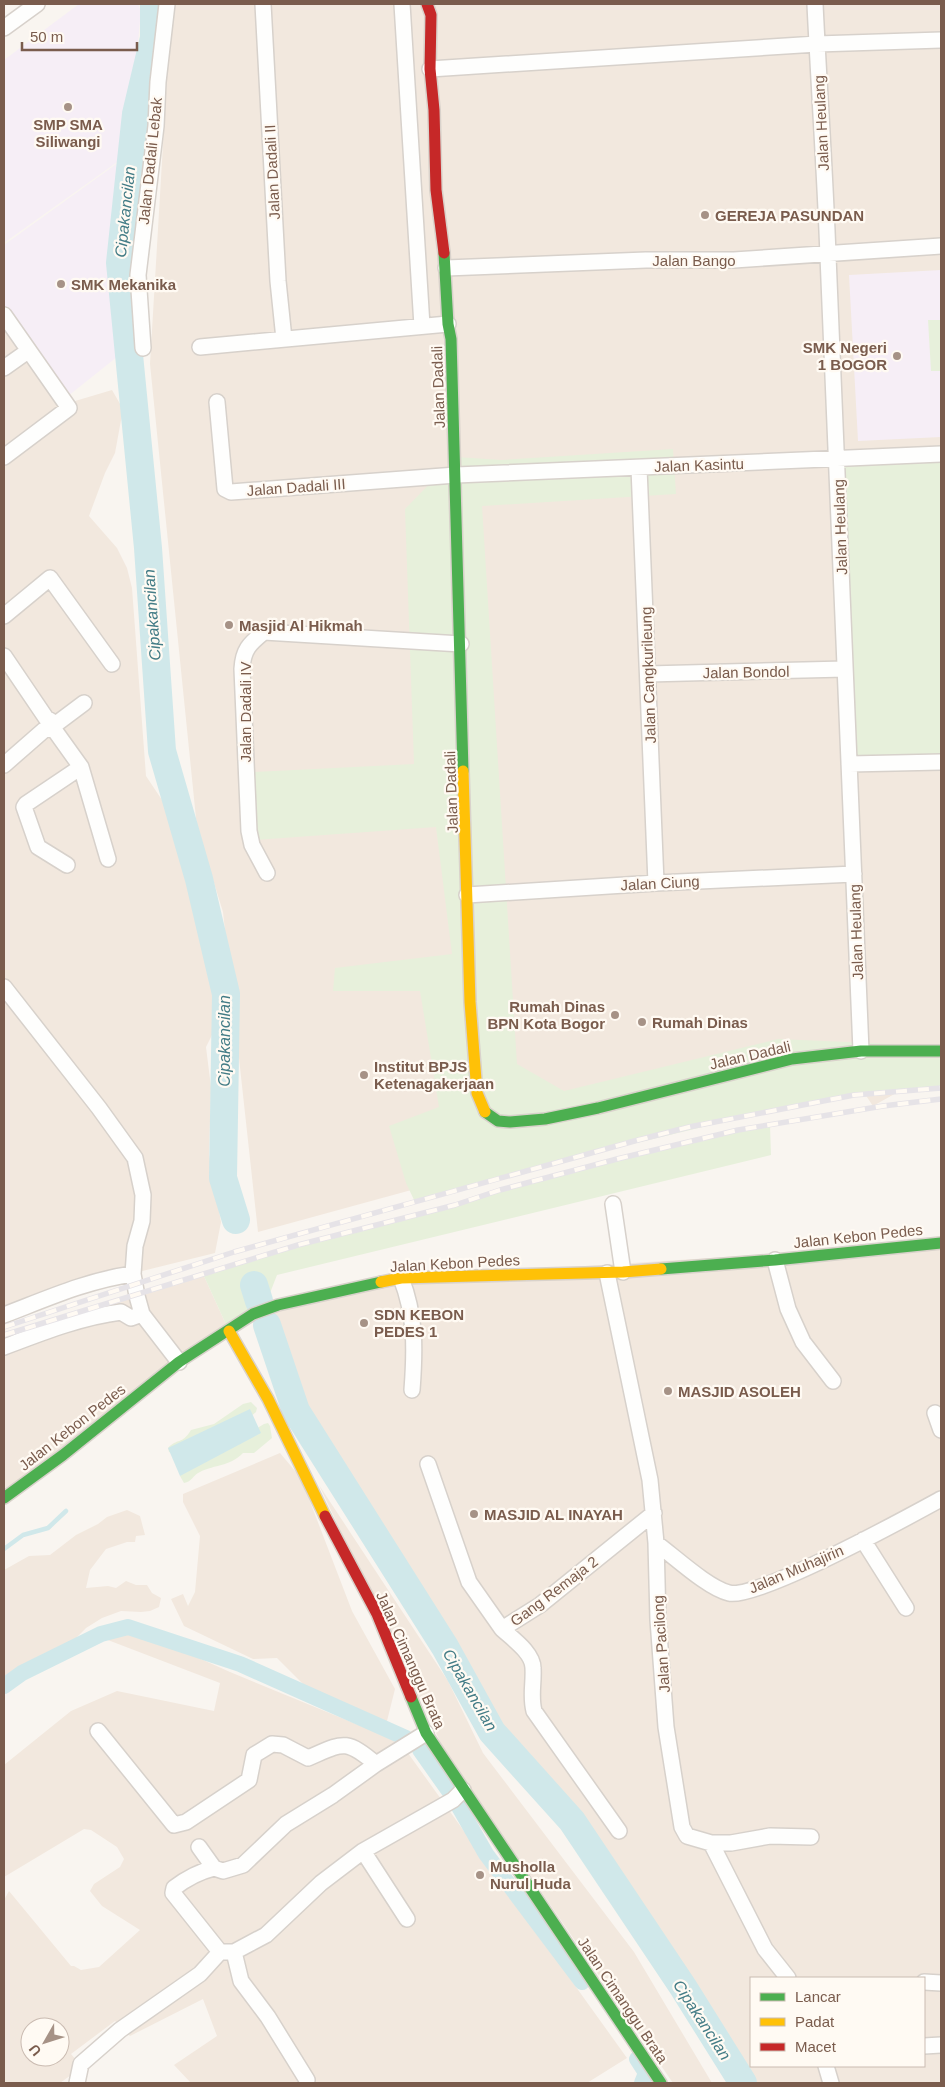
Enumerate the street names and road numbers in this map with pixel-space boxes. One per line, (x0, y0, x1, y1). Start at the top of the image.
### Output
street label: Jalan Heulang (810, 75, 832, 171)
street label: Jalan Dadali Lebak (135, 96, 165, 225)
street label: Jalan Dadali II (261, 124, 283, 220)
street label: Jalan Bango (652, 252, 736, 269)
street label: Jalan Dadali (428, 345, 448, 429)
street label: Jalan Kasintu (654, 455, 744, 475)
street label: Jalan Dadali III (246, 475, 346, 499)
street label: Jalan Heulang (830, 479, 850, 575)
street label: Jalan Cangkurileung (637, 606, 659, 744)
street label: Jalan Dadali IV (237, 662, 254, 762)
street label: Jalan Bondol (702, 663, 790, 681)
street label: Jalan Dadali (441, 750, 461, 834)
street label: Jalan Ciung (620, 872, 700, 894)
street label: Jalan Heulang (846, 884, 866, 980)
street label: Jalan Dadali (708, 1037, 792, 1073)
street label: Jalan Kebon Pedes (792, 1221, 924, 1251)
street label: Jalan Kebon Pedes (390, 1251, 520, 1275)
street label: Jalan Kebon Pedes (16, 1380, 128, 1474)
street label: Jalan Muhajirin (746, 1541, 846, 1597)
street label: Gang Remaja 2 (507, 1553, 601, 1629)
street label: Jalan Cimanggu Brata (373, 1589, 449, 1732)
street label: Jalan Pacilong (649, 1595, 673, 1693)
street label: Jalan Cimanggu Brata (574, 1934, 672, 2067)

